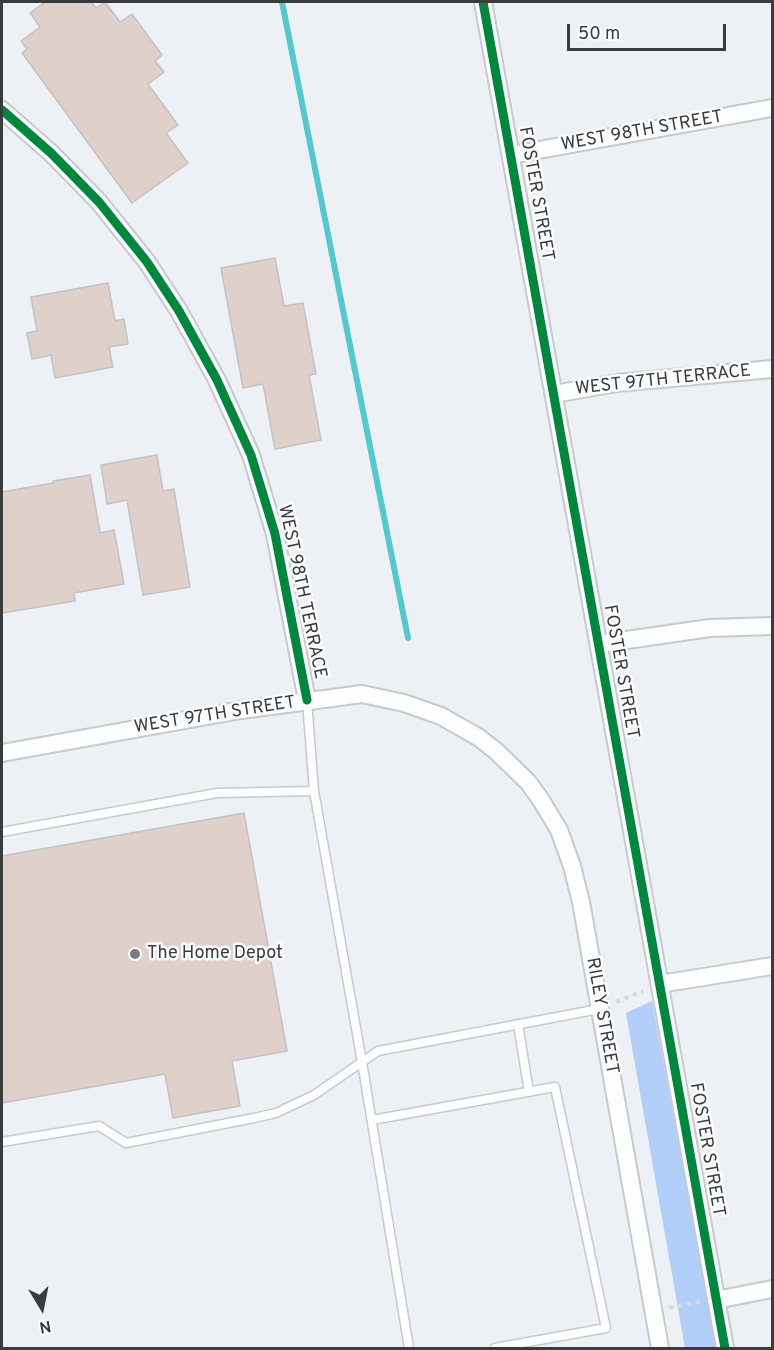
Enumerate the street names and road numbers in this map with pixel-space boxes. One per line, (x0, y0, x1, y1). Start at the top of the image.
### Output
street label: WEST 98TH STREET (559, 107, 725, 157)
street label: FOSTER STREET (513, 125, 557, 263)
street label: WEST 97TH TERRACE (574, 361, 752, 401)
street label: WEST 98TH TERRACE (272, 503, 330, 681)
street label: FOSTER STREET (598, 603, 642, 741)
street label: WEST 97TH STREET (133, 693, 297, 739)
street label: RILEY STREET (580, 956, 622, 1076)
street label: FOSTER STREET (684, 1081, 728, 1219)

